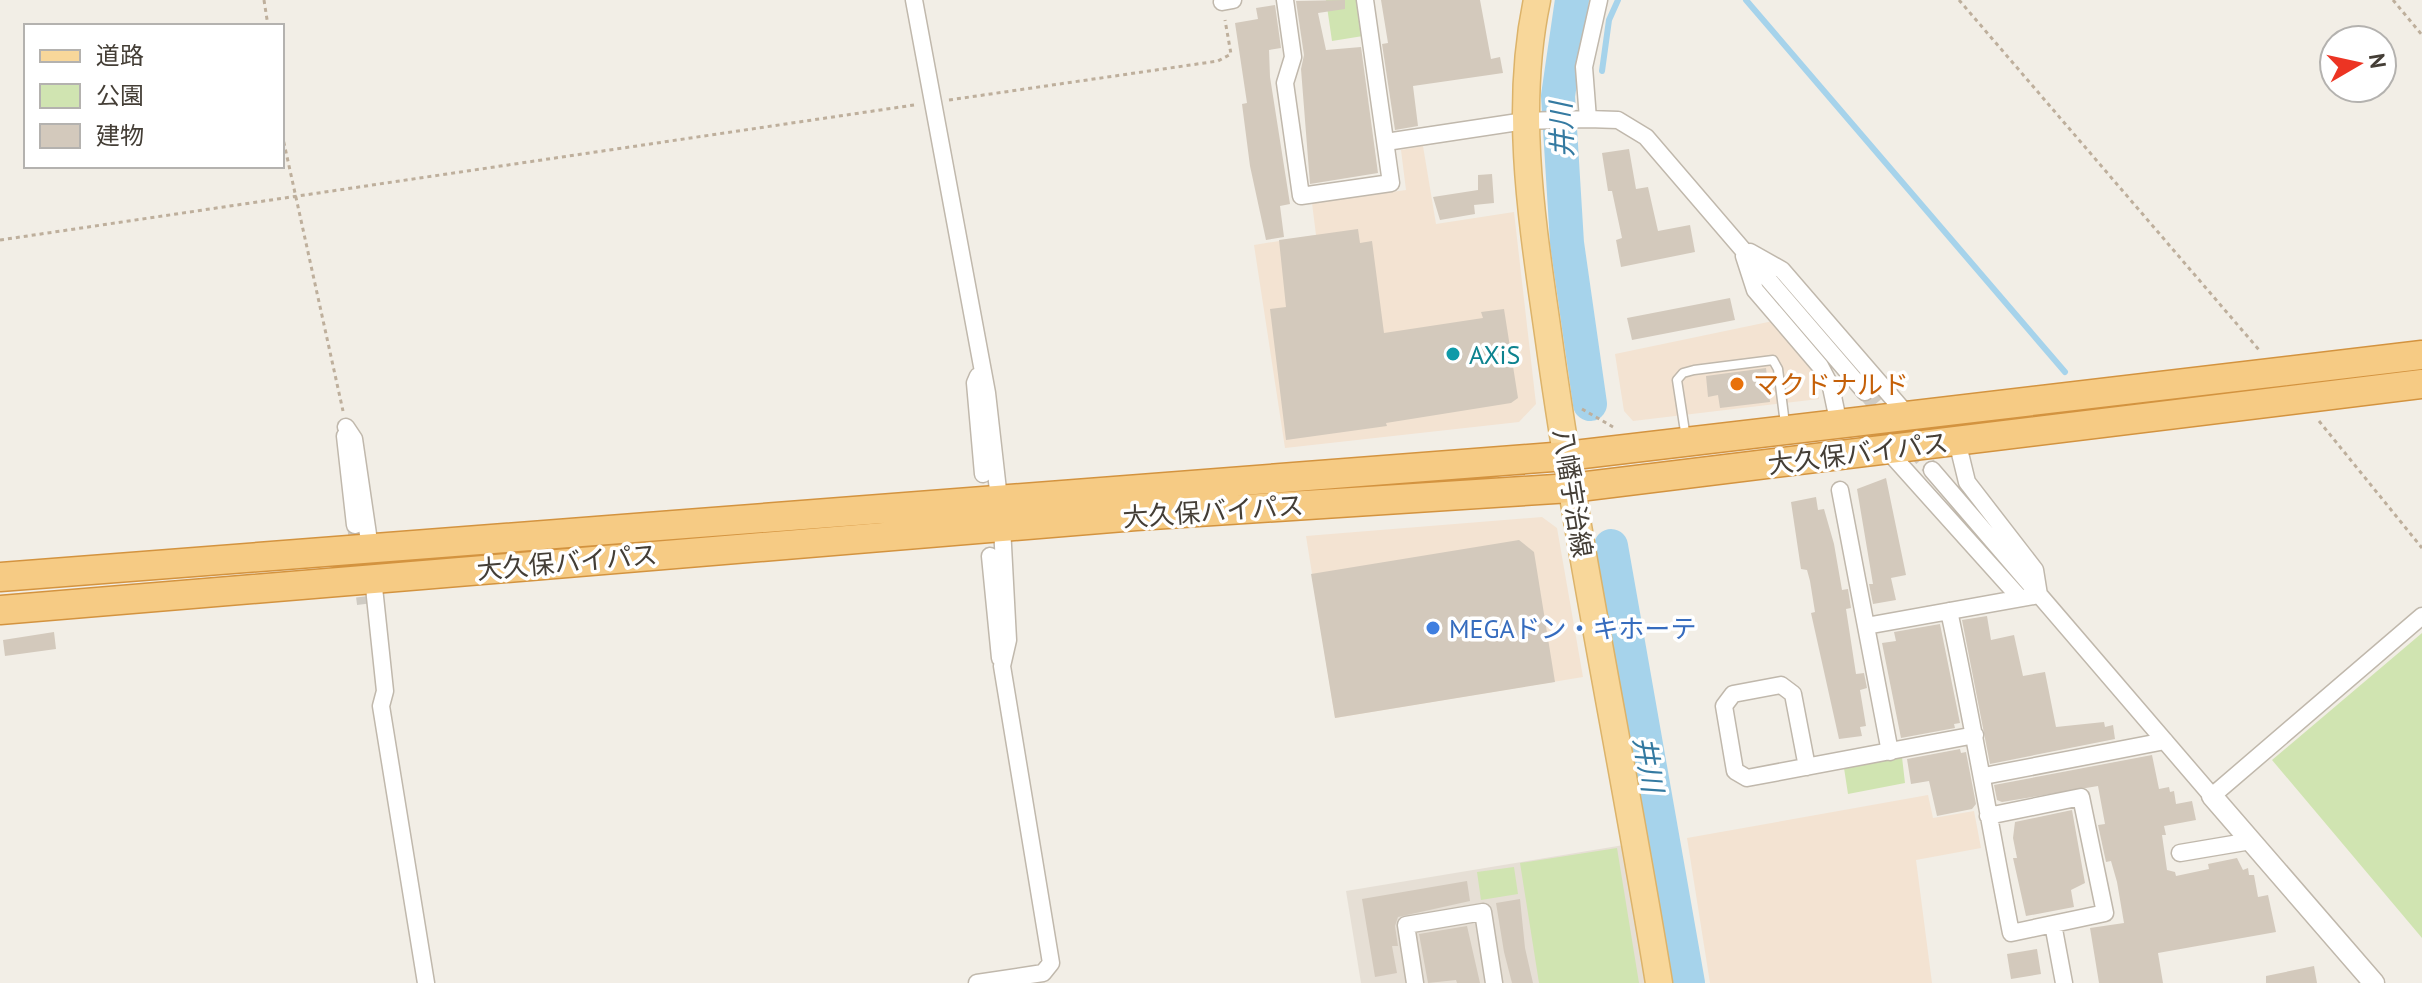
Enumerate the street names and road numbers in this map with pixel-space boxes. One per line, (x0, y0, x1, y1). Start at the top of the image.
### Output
street label: 八幡宇治線 (1547, 426, 1599, 560)
street label: 大久保バイパス (1766, 426, 1950, 480)
street label: 大久保バイパス (1121, 488, 1305, 534)
street label: 大久保バイパス (475, 538, 659, 586)

